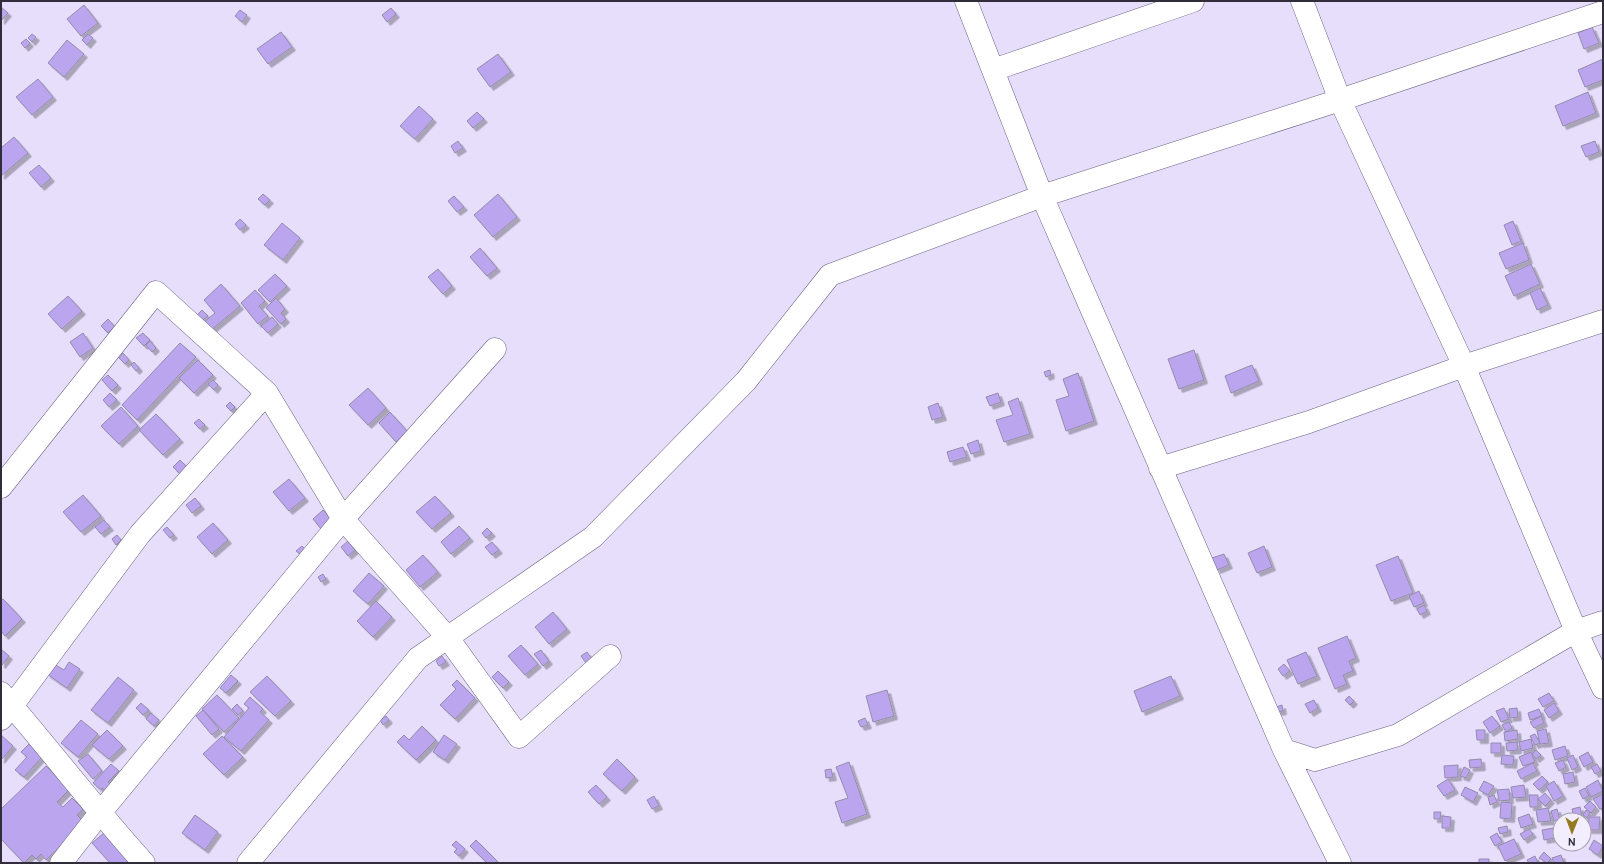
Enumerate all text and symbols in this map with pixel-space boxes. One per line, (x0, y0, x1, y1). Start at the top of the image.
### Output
north arrow (1552, 812, 1592, 852)
text: N (1568, 835, 1576, 849)

